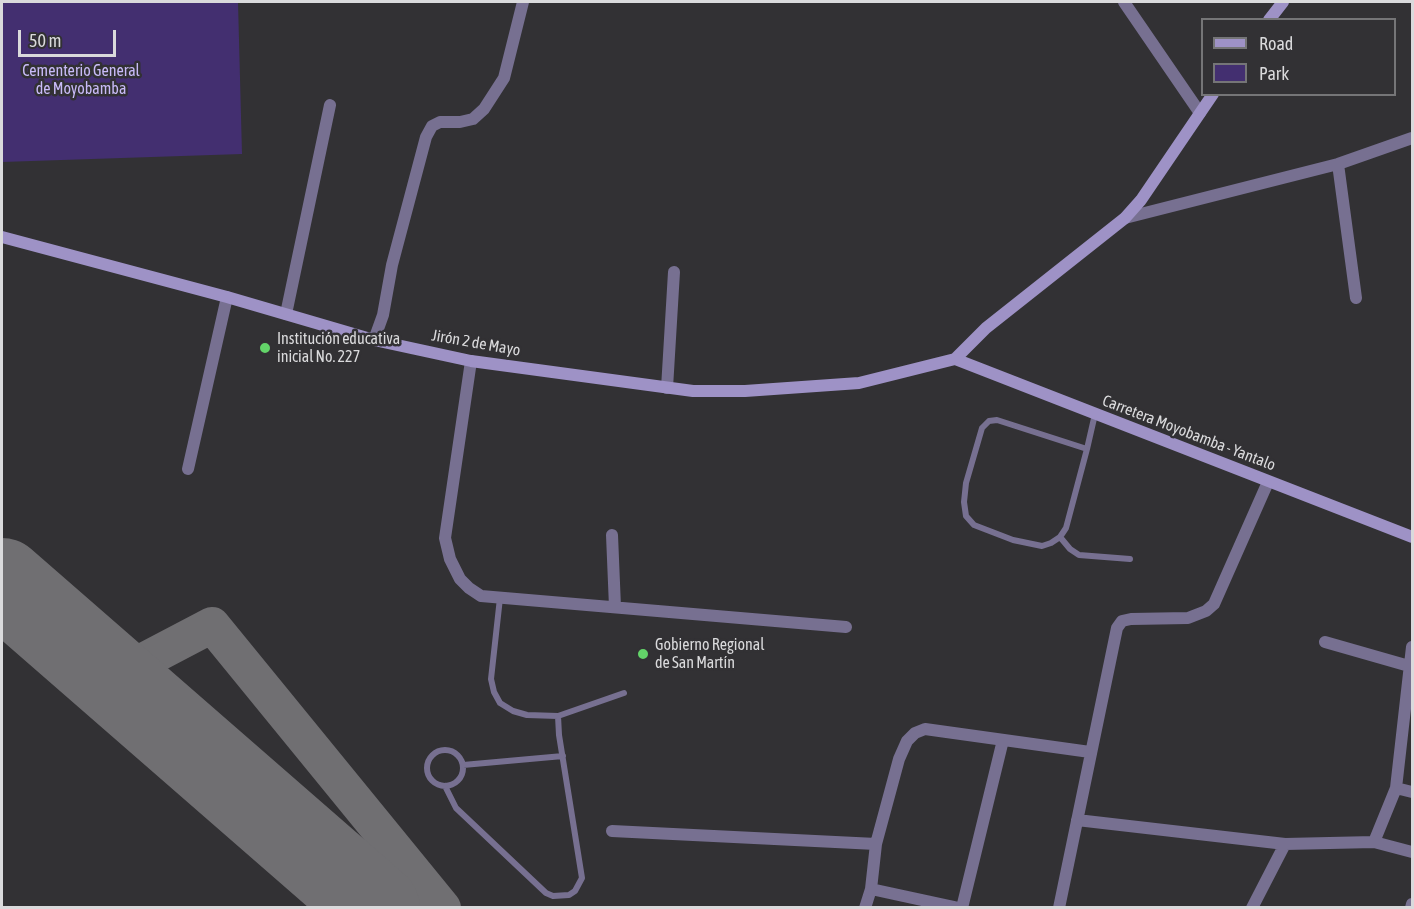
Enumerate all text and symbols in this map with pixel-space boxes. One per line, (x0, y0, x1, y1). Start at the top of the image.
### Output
scale bar (21, 18, 118, 56)
legend (1201, 18, 1396, 96)
text: 50 m (29, 30, 61, 51)
text: Road (1259, 33, 1293, 54)
park label: Cementerio General de Moyobamba (22, 61, 140, 99)
text: Park (1259, 63, 1289, 84)
street label: Jirón 2 de Mayo (430, 326, 522, 360)
place label: Institución educativa inicial No. 227 (277, 329, 400, 367)
marker: Institución educativa inicial No. 227 (258, 341, 272, 355)
street label: Carretera Moyobamba - Yantalo (1100, 391, 1278, 475)
place label: Gobierno Regional de San Martín (655, 635, 765, 673)
marker: Gobierno Regional de San Martín (636, 647, 650, 661)

